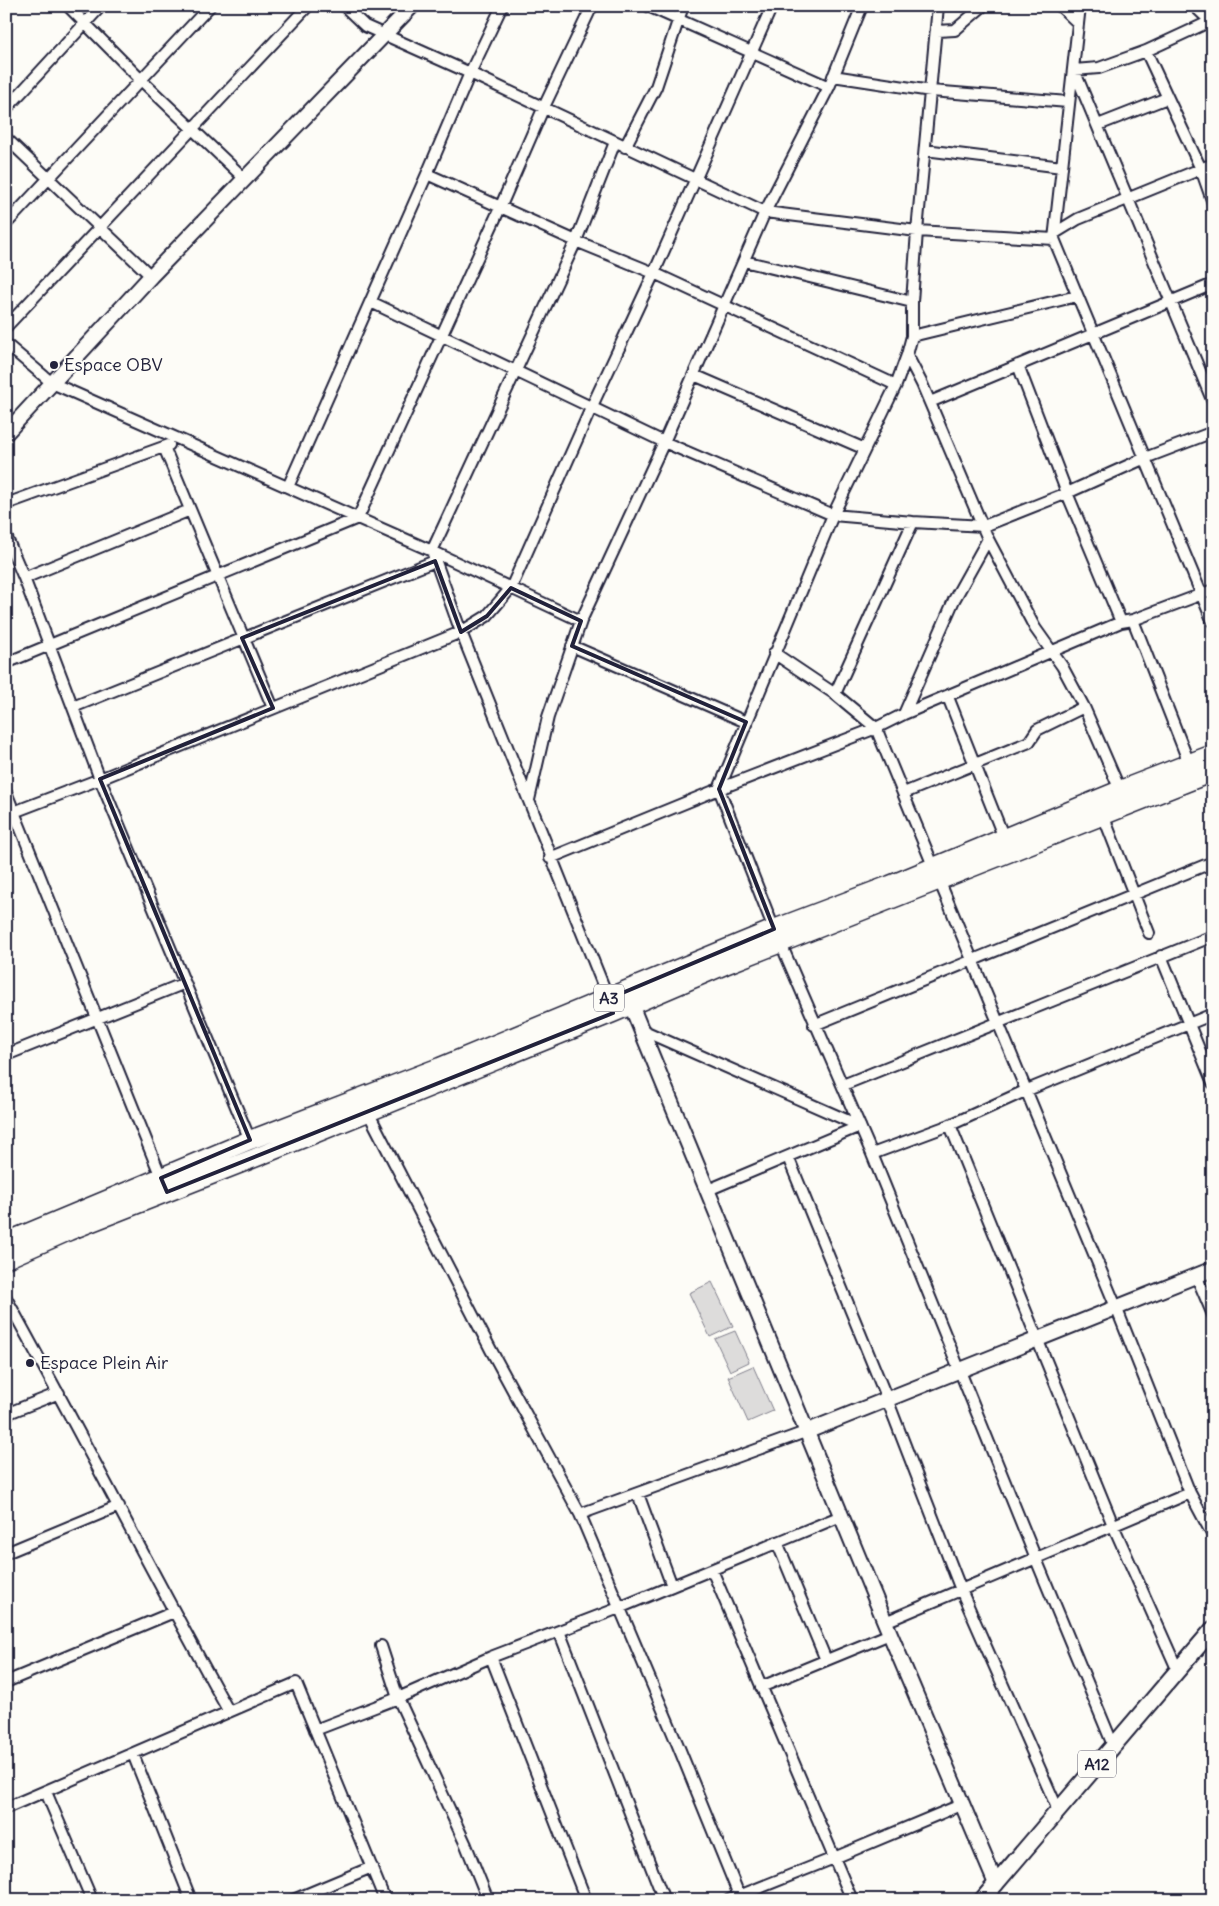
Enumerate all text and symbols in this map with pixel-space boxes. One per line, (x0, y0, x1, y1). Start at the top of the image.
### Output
place label: Espace OBV (64, 353, 163, 376)
marker: Espace OBV (48, 359, 60, 371)
road number: A3 (594, 984, 624, 1011)
place label: Espace Plein Air (40, 1351, 169, 1374)
marker: Espace Plein Air (24, 1357, 36, 1369)
road number: A12 (1078, 1750, 1116, 1778)

